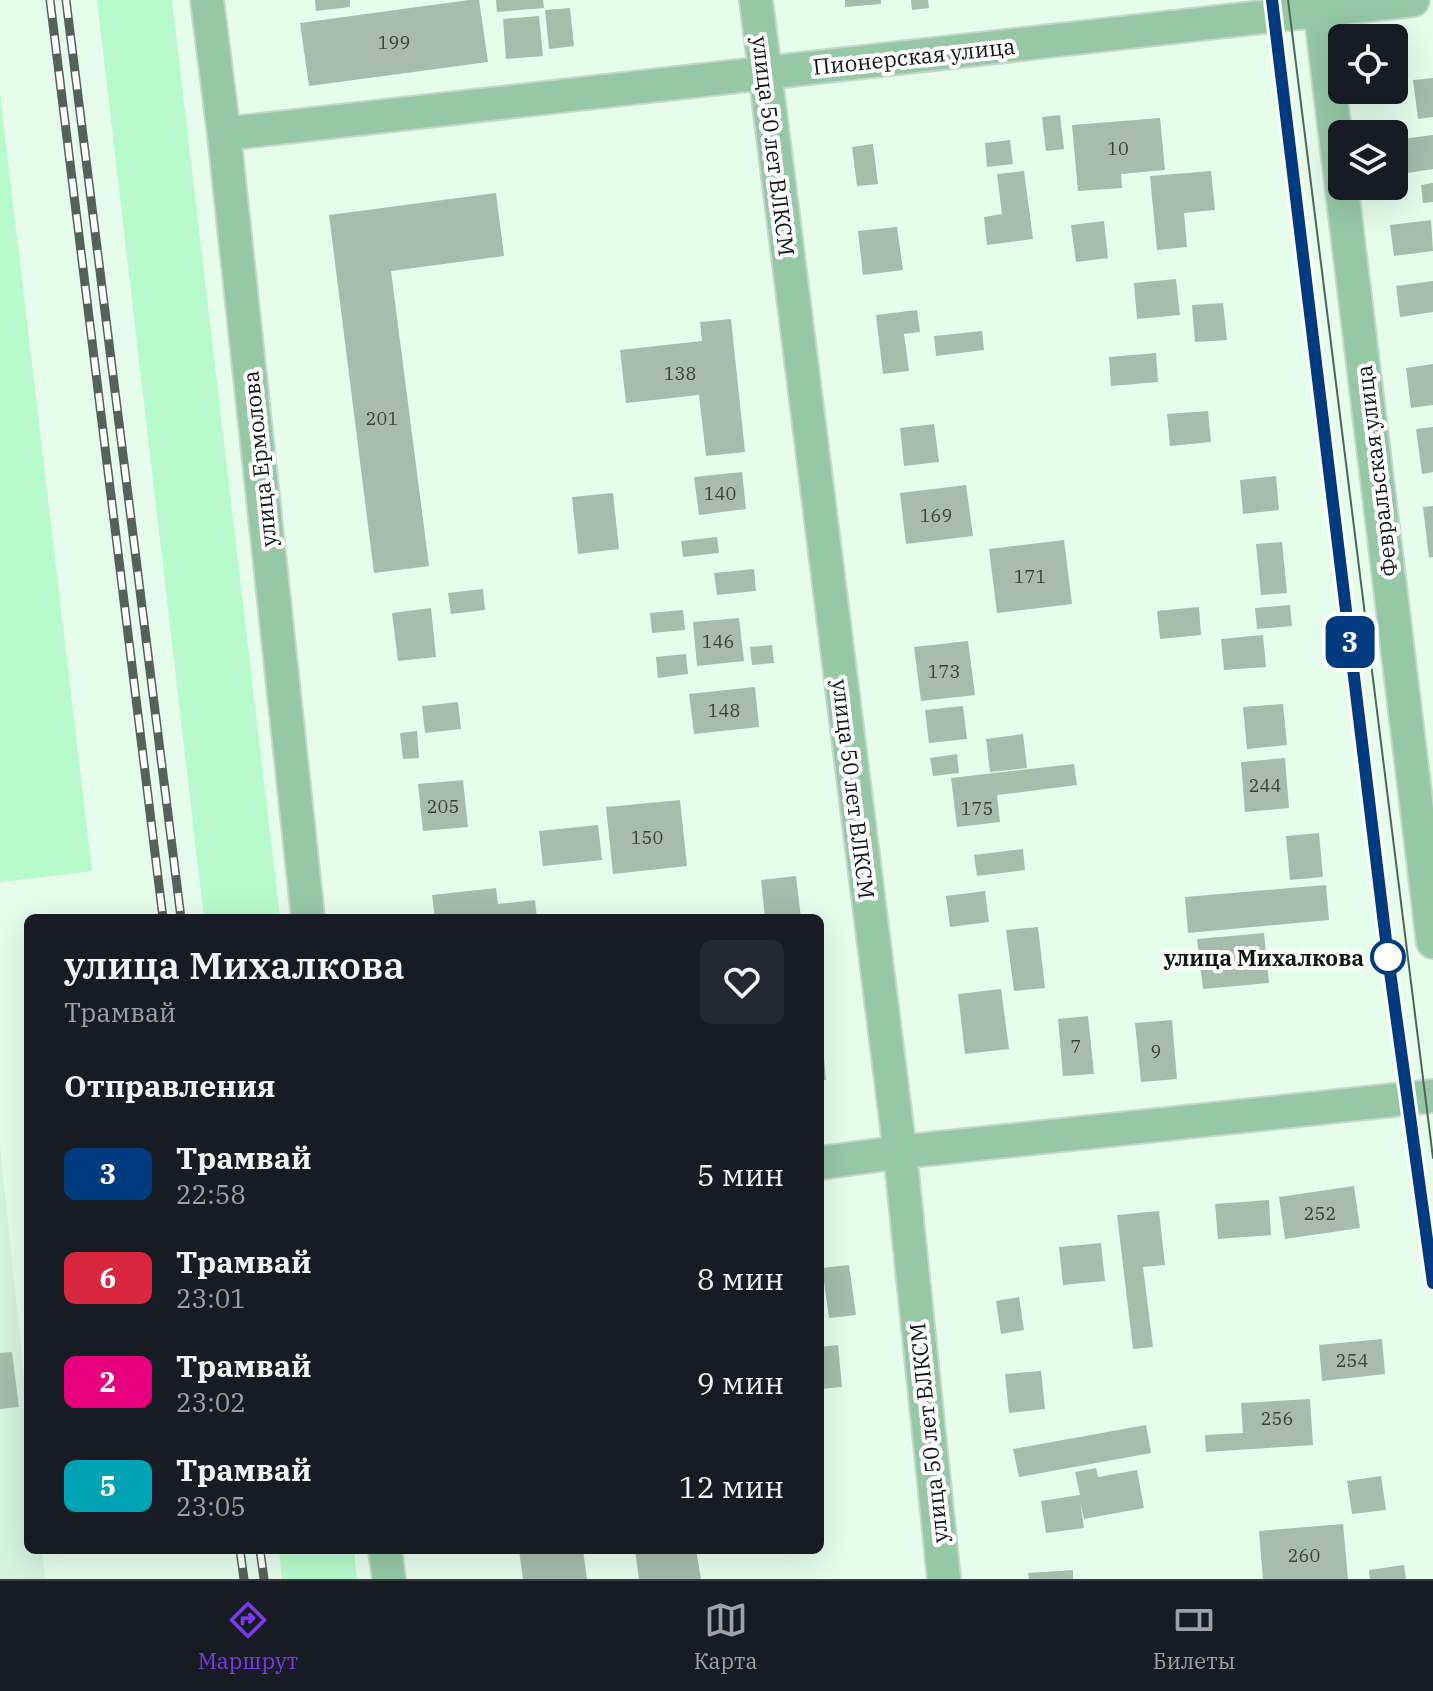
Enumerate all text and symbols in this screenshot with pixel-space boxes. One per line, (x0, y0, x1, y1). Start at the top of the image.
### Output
map controls (1328, 24, 1408, 200)
button: locate (1328, 24, 1408, 104)
house number: 199 (378, 31, 410, 54)
street label: Пионерская улица (811, 31, 1017, 81)
street label: улица 50 лет ВЛКСМ (746, 35, 802, 257)
button: layers (1328, 120, 1408, 200)
house number: 10 (1107, 137, 1129, 160)
house number: 138 (664, 362, 696, 385)
street label: Февральская улица (1349, 364, 1403, 578)
street label: улица Ермолова (235, 370, 283, 548)
house number: 201 (366, 407, 398, 430)
house number: 140 (704, 482, 736, 505)
house number: 169 (920, 504, 952, 527)
house number: 171 (1014, 565, 1046, 588)
line badge: 3 (1324, 616, 1376, 668)
text: 3 (1342, 623, 1358, 660)
house number: 146 (702, 630, 734, 653)
house number: 173 (928, 660, 960, 683)
street label: улица 50 лет ВЛКСМ (826, 678, 882, 900)
house number: 148 (708, 699, 740, 722)
house number: 244 (1249, 774, 1281, 797)
house number: 205 (427, 795, 459, 818)
house number: 175 (961, 797, 993, 820)
house number: 150 (631, 826, 663, 849)
text: улица Михалкова (64, 940, 405, 989)
button: heart (700, 940, 784, 1024)
marker: улица Михалкова (1371, 940, 1405, 974)
place label: улица Михалкова (1163, 943, 1364, 972)
text: Трамвай (64, 995, 176, 1029)
house number: 7 (1071, 1035, 1081, 1058)
house number: 9 (1151, 1040, 1161, 1063)
text: Отправления (64, 1066, 275, 1105)
text: Трамвай (176, 1138, 312, 1177)
text: 3 (100, 1155, 116, 1192)
text: 5 мин (697, 1155, 784, 1194)
text: 22:58 (176, 1177, 246, 1211)
house number: 252 (1304, 1202, 1336, 1225)
text: Трамвай (176, 1242, 312, 1281)
text: 6 (100, 1259, 116, 1296)
text: 8 мин (697, 1259, 784, 1298)
text: 23:01 (176, 1281, 246, 1315)
street label: улица 50 лет ВЛКСМ (902, 1322, 954, 1544)
text: Трамвай (176, 1346, 312, 1385)
house number: 254 (1336, 1349, 1368, 1372)
text: 2 (100, 1363, 116, 1400)
text: 9 мин (697, 1363, 784, 1402)
text: 23:02 (176, 1385, 246, 1419)
house number: 256 (1261, 1407, 1293, 1430)
text: Трамвай (176, 1450, 312, 1489)
text: 5 (100, 1467, 116, 1504)
text: 12 мин (679, 1467, 784, 1506)
text: 23:05 (176, 1489, 246, 1523)
house number: 260 (1288, 1544, 1320, 1567)
tab: Маршрут (198, 1598, 298, 1675)
tab: Карта (694, 1598, 758, 1675)
tab: Билеты (1153, 1598, 1235, 1675)

